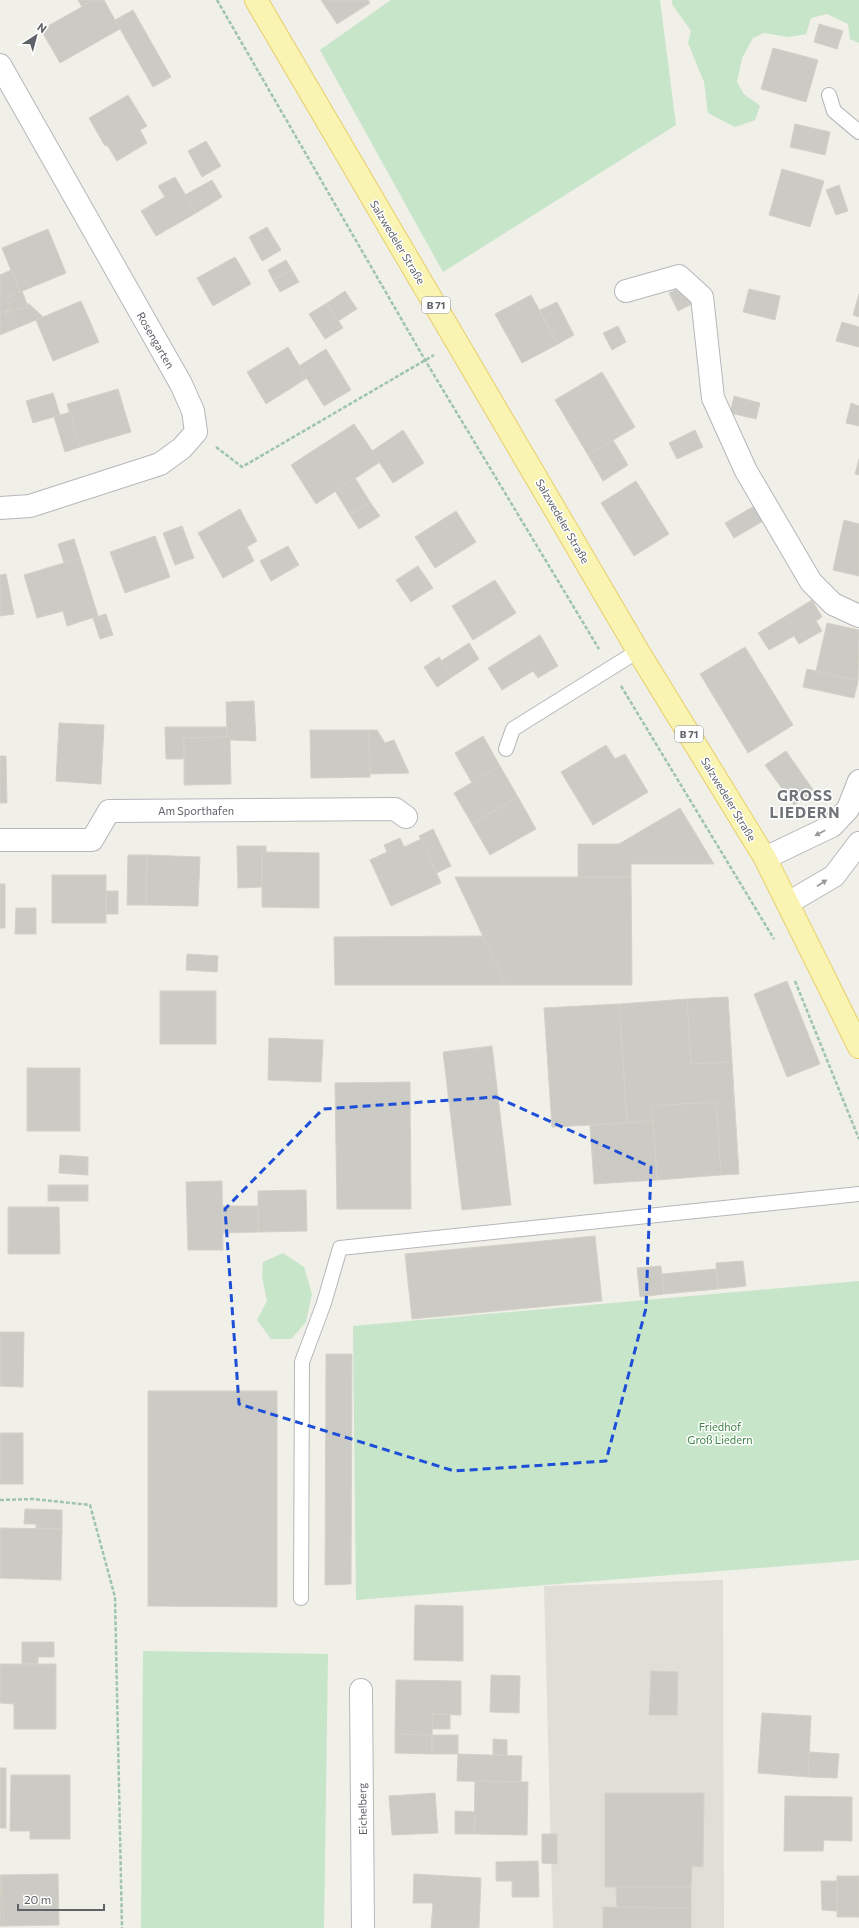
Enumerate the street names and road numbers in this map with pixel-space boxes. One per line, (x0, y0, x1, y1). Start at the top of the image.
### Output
street label: Salzwedeler Straße (368, 198, 428, 286)
road number: B 71 (422, 297, 450, 313)
street label: Rosengarten (135, 309, 177, 371)
street label: Salzwedeler Straße (533, 476, 593, 566)
road number: B 71 (675, 726, 703, 742)
street label: Salzwedeler Straße (699, 755, 759, 843)
street label: Am Sporthafen (158, 804, 234, 817)
street label: Eichelberg (355, 1783, 369, 1835)

